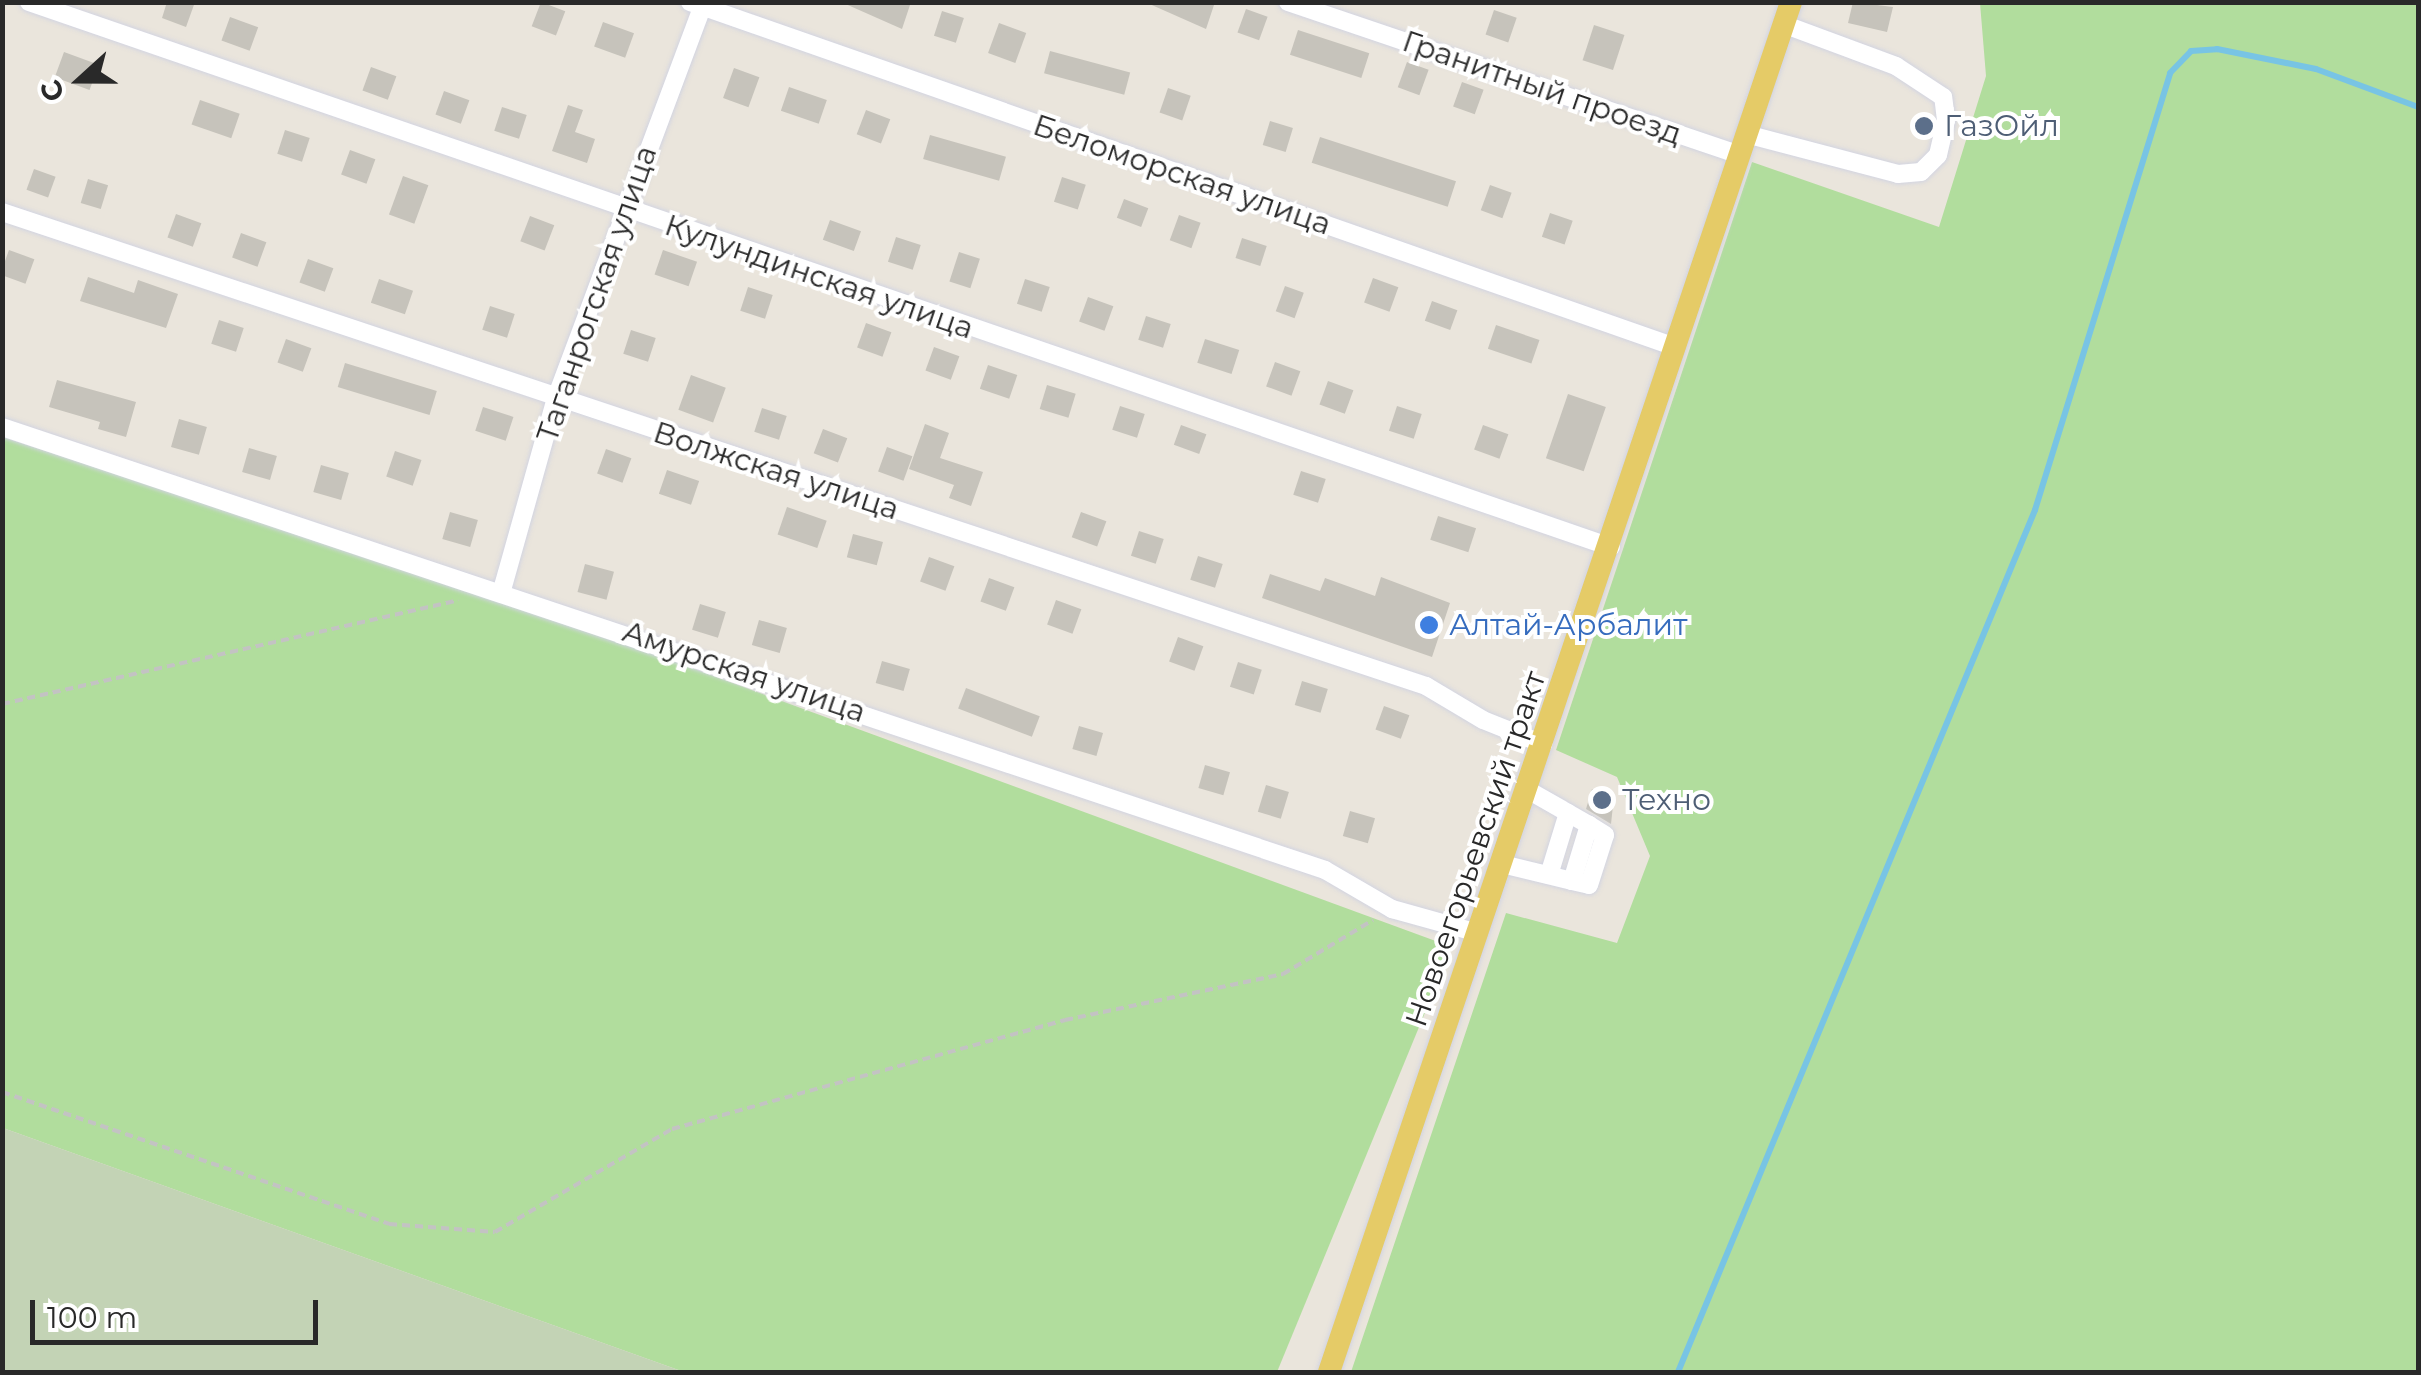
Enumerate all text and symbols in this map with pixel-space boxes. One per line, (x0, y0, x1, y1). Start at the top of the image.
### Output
street label: Гранитный проезд (1398, 23, 1686, 153)
north arrow (30, 30, 130, 130)
text: С (32, 75, 72, 106)
street label: Беломорская улица (1028, 107, 1336, 243)
place label: ГазОйл (1944, 108, 2059, 144)
marker: ГазОйл (1913, 115, 1935, 137)
street label: Таганрогская улица (529, 141, 665, 447)
street label: Кулундинская улица (660, 207, 978, 347)
street label: Волжская улица (649, 414, 903, 528)
place label: Алтай-Арбалит (1449, 607, 1687, 643)
street label: Амурская улица (618, 614, 870, 730)
marker: Алтай-Арбалит (1418, 614, 1440, 636)
street label: Новоегорьевский тракт (1398, 667, 1554, 1031)
place label: Техно (1622, 782, 1711, 818)
marker: Техно (1591, 789, 1613, 811)
scale bar (35, 1280, 322, 1342)
text: 100 m (47, 1299, 137, 1336)

